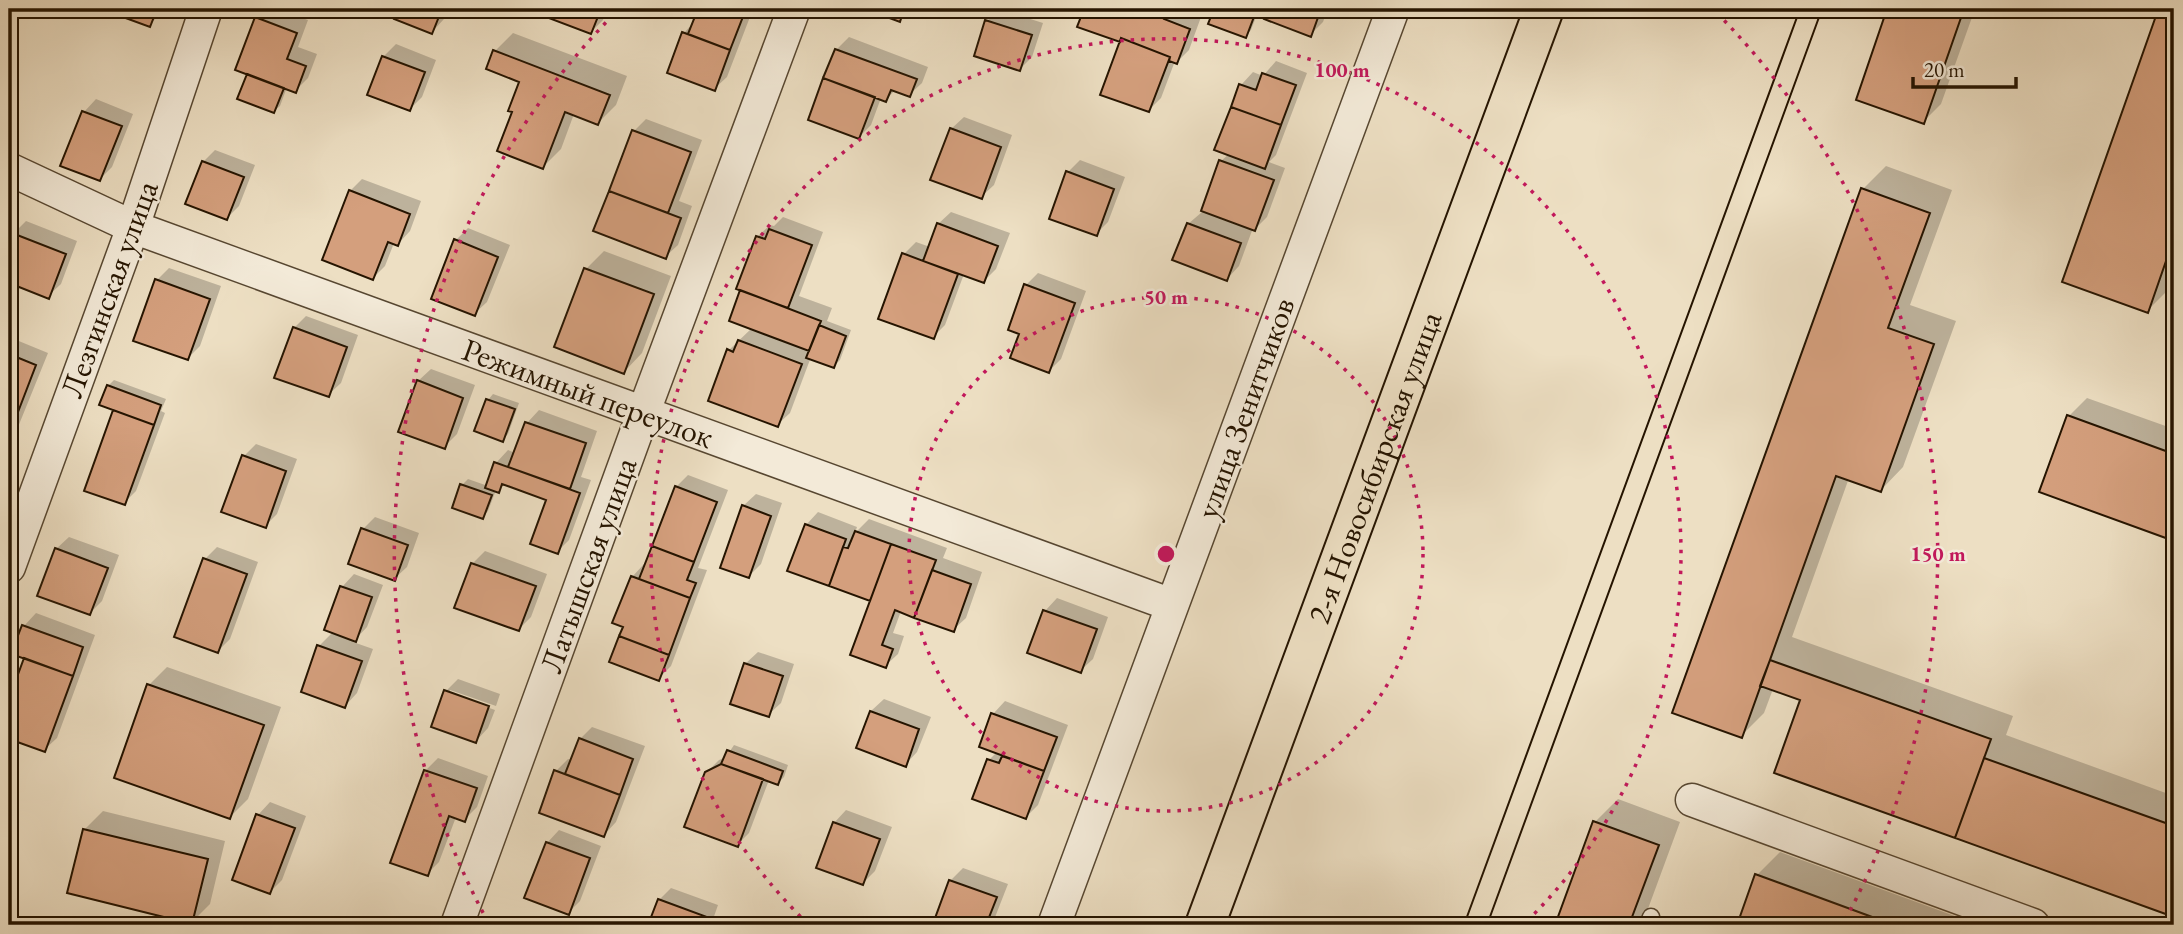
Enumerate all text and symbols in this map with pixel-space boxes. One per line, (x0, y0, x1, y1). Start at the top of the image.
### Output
scale bar (1913, 46, 2017, 90)
text: 100 m (1314, 56, 1370, 83)
text: 20 m (1924, 56, 1965, 83)
street label: Лезгинская улица (50, 175, 168, 403)
text: 50 m (1144, 283, 1188, 310)
street label: улица Зенитчиков (1186, 292, 1304, 524)
street label: 2-я Новосибирская улица (1297, 305, 1451, 629)
street label: Режимный переулок (457, 328, 719, 458)
street label: Латышская улица (530, 451, 646, 678)
text: 150 m (1910, 540, 1966, 567)
centre of rings (1154, 542, 1178, 566)

